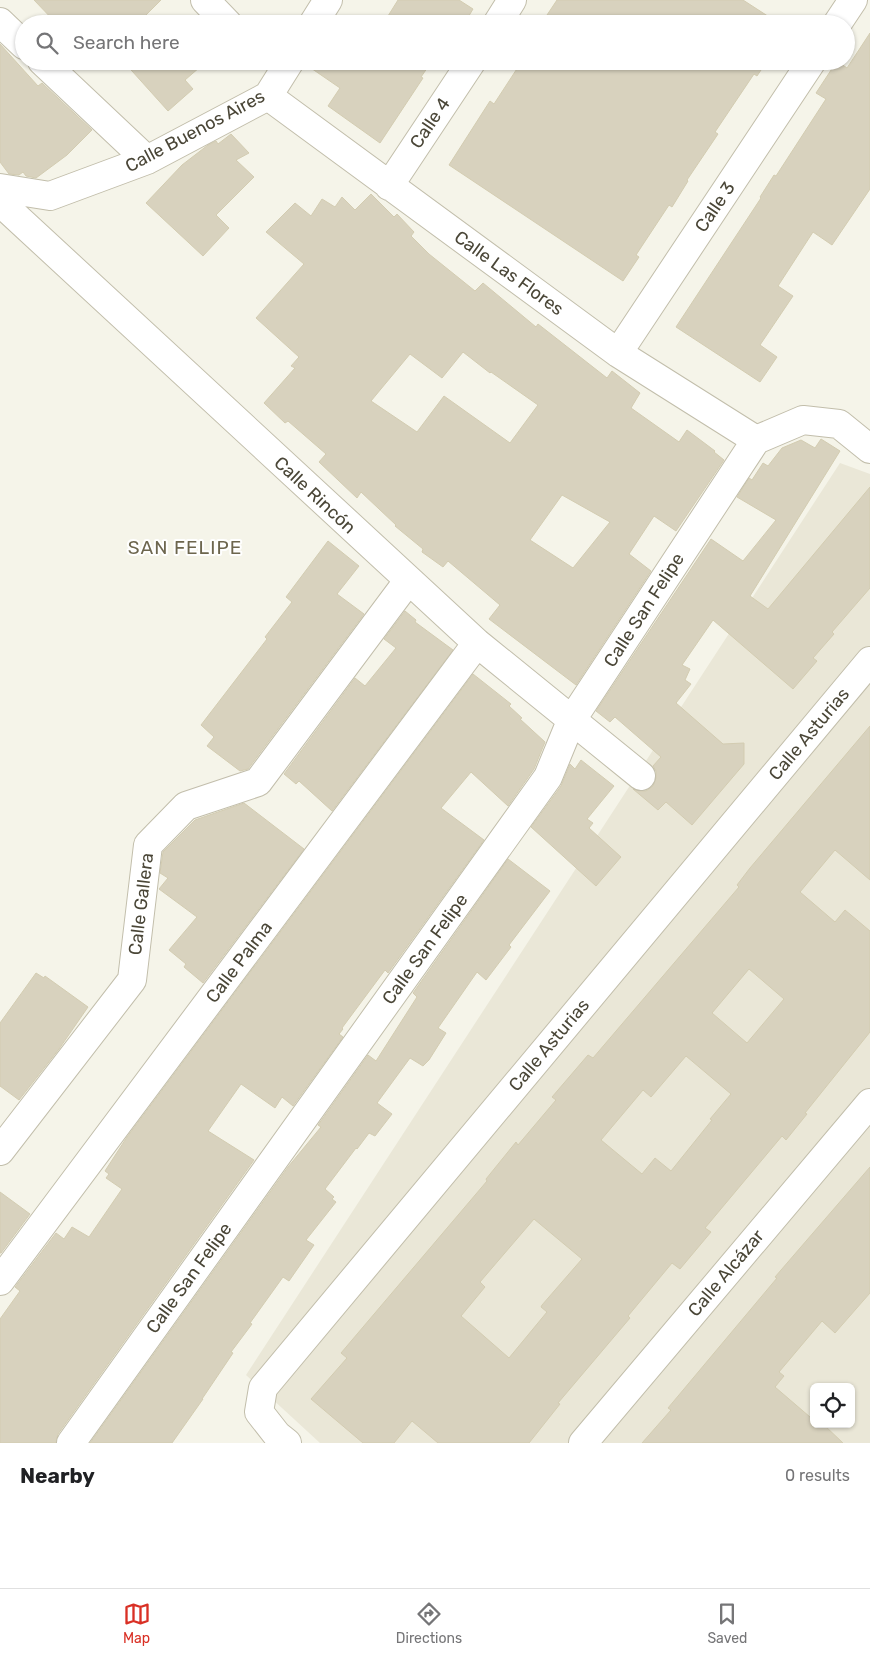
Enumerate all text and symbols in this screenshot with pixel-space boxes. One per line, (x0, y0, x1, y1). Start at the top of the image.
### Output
search box (15, 15, 855, 70)
icon: search (33, 29, 61, 57)
text: Search here (73, 31, 180, 54)
street label: Calle Buenos Aires (121, 85, 269, 177)
street label: Calle 4 (405, 93, 455, 153)
street label: Calle 3 (690, 178, 740, 236)
street label: Calle Las Flores (450, 226, 568, 320)
street label: Calle Rincón (270, 452, 360, 538)
district label: SAN FELIPE (128, 536, 242, 559)
street label: Calle San Felipe (599, 549, 689, 671)
street label: Calle Asturias (764, 683, 854, 785)
street label: Calle Gallera (124, 852, 158, 956)
street label: Calle San Felipe (377, 889, 473, 1009)
street label: Calle Palma (201, 917, 277, 1007)
street label: Calle Asturias (504, 994, 594, 1096)
street label: Calle San Felipe (141, 1218, 237, 1338)
street label: Calle Alcázar (683, 1225, 769, 1321)
map controls (810, 1383, 855, 1428)
button: locate (810, 1383, 855, 1428)
text: Nearby (20, 1463, 95, 1488)
text: 0 results (785, 1466, 850, 1485)
tab: Map (123, 1600, 151, 1647)
tab: Directions (396, 1600, 462, 1647)
tab: Saved (707, 1600, 747, 1647)

